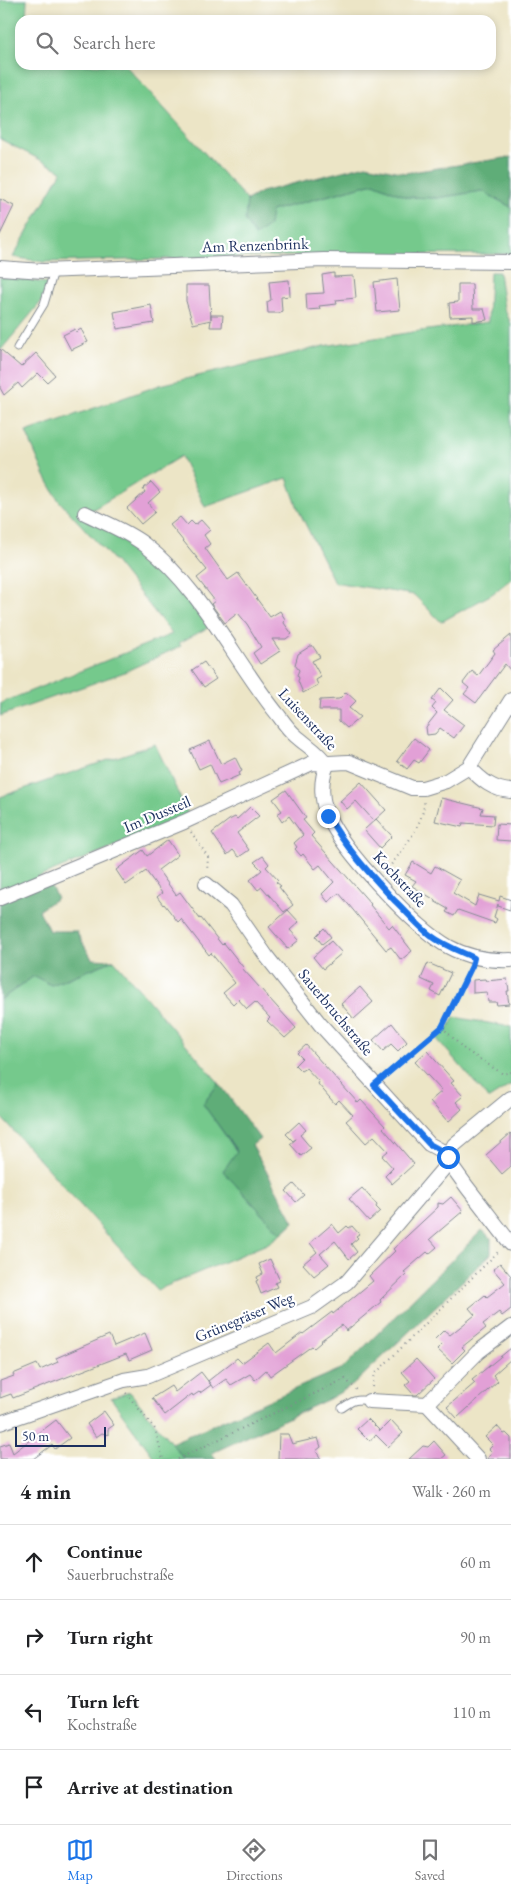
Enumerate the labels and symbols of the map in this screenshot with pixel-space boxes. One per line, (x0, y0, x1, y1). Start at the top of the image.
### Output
street label: Am Renzenbrink (200, 233, 309, 257)
street label: Luisenstraße (274, 683, 342, 755)
street label: Im Dussteil (120, 790, 194, 838)
route end (317, 805, 340, 828)
street label: Kochstraße (369, 846, 431, 912)
street label: Sauerbruchstraße (294, 964, 378, 1060)
route start (437, 1146, 460, 1169)
street label: Grünegräser Weg (192, 1286, 297, 1347)
scale bar (15, 1424, 106, 1447)

